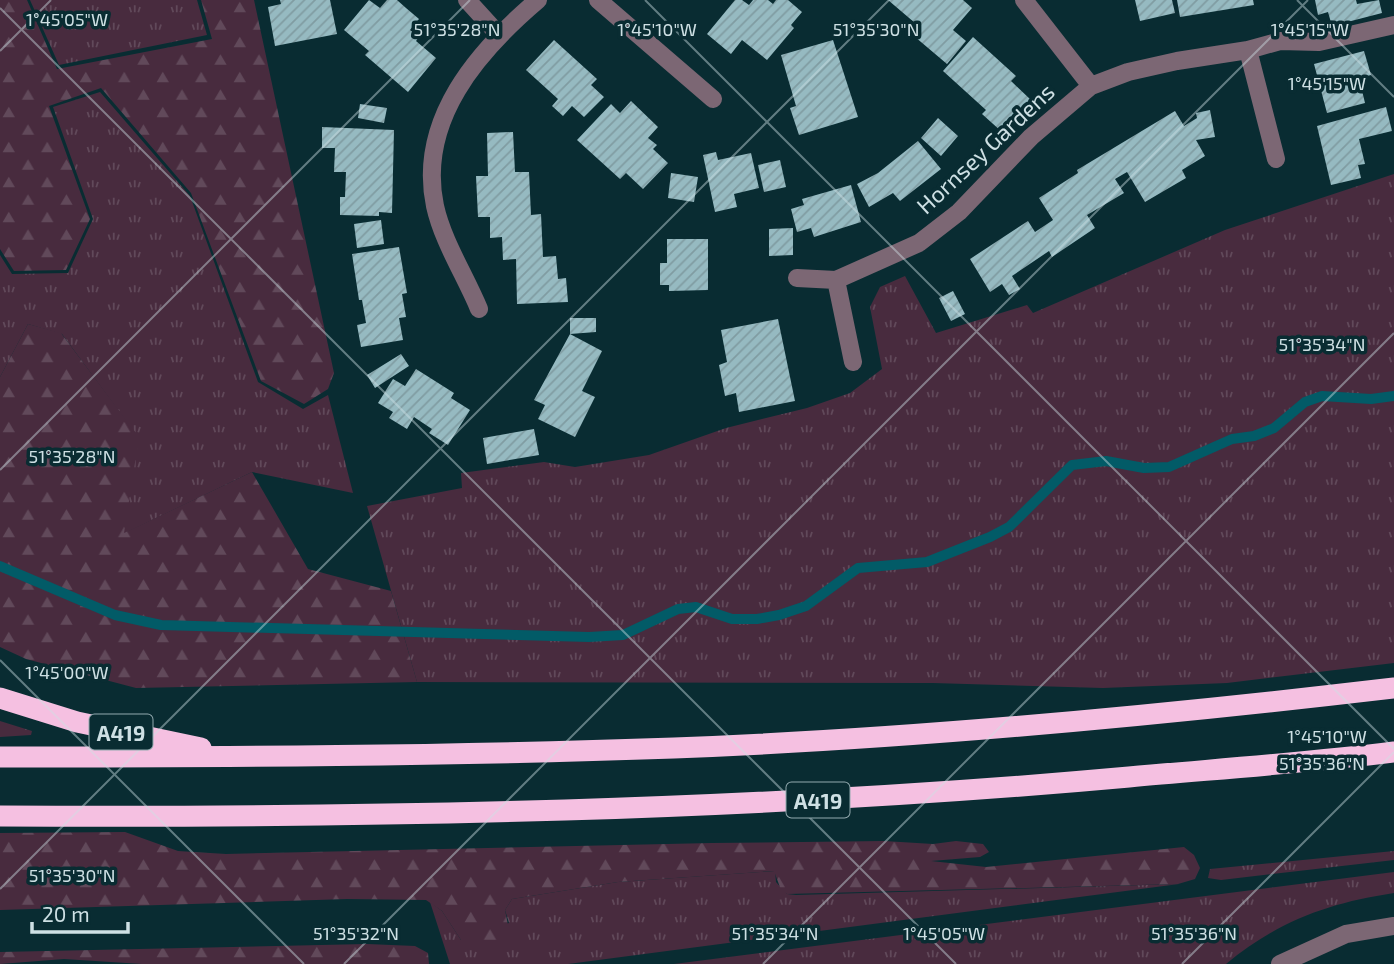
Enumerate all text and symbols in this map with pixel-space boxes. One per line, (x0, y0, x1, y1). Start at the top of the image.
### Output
text: 1°45'05"W (26, 8, 108, 30)
text: 51°35'28"N (414, 18, 500, 40)
text: 1°45'10"W (617, 18, 697, 40)
text: 51°35'30"N (833, 18, 919, 40)
text: 1°45'15"W (1271, 18, 1349, 40)
text: 1°45'15"W (1288, 72, 1366, 94)
street label: Hornsey Gardens (910, 77, 1060, 219)
text: 51°35'34"N (1279, 333, 1365, 355)
text: 51°35'28"N (29, 445, 115, 467)
text: 1°45'00"W (25, 661, 109, 683)
road number: A419 (90, 714, 152, 750)
text: 1°45'10"W (1287, 725, 1367, 747)
text: 51°35'36"N (1279, 752, 1365, 774)
road number: A419 (786, 782, 850, 818)
text: 51°35'30"N (29, 864, 115, 886)
scale bar (32, 890, 128, 934)
text: 20 m (42, 901, 90, 926)
text: 51°35'32"N (313, 922, 399, 944)
text: 51°35'34"N (732, 922, 818, 944)
text: 1°45'05"W (903, 922, 985, 944)
text: 51°35'36"N (1151, 922, 1237, 944)

